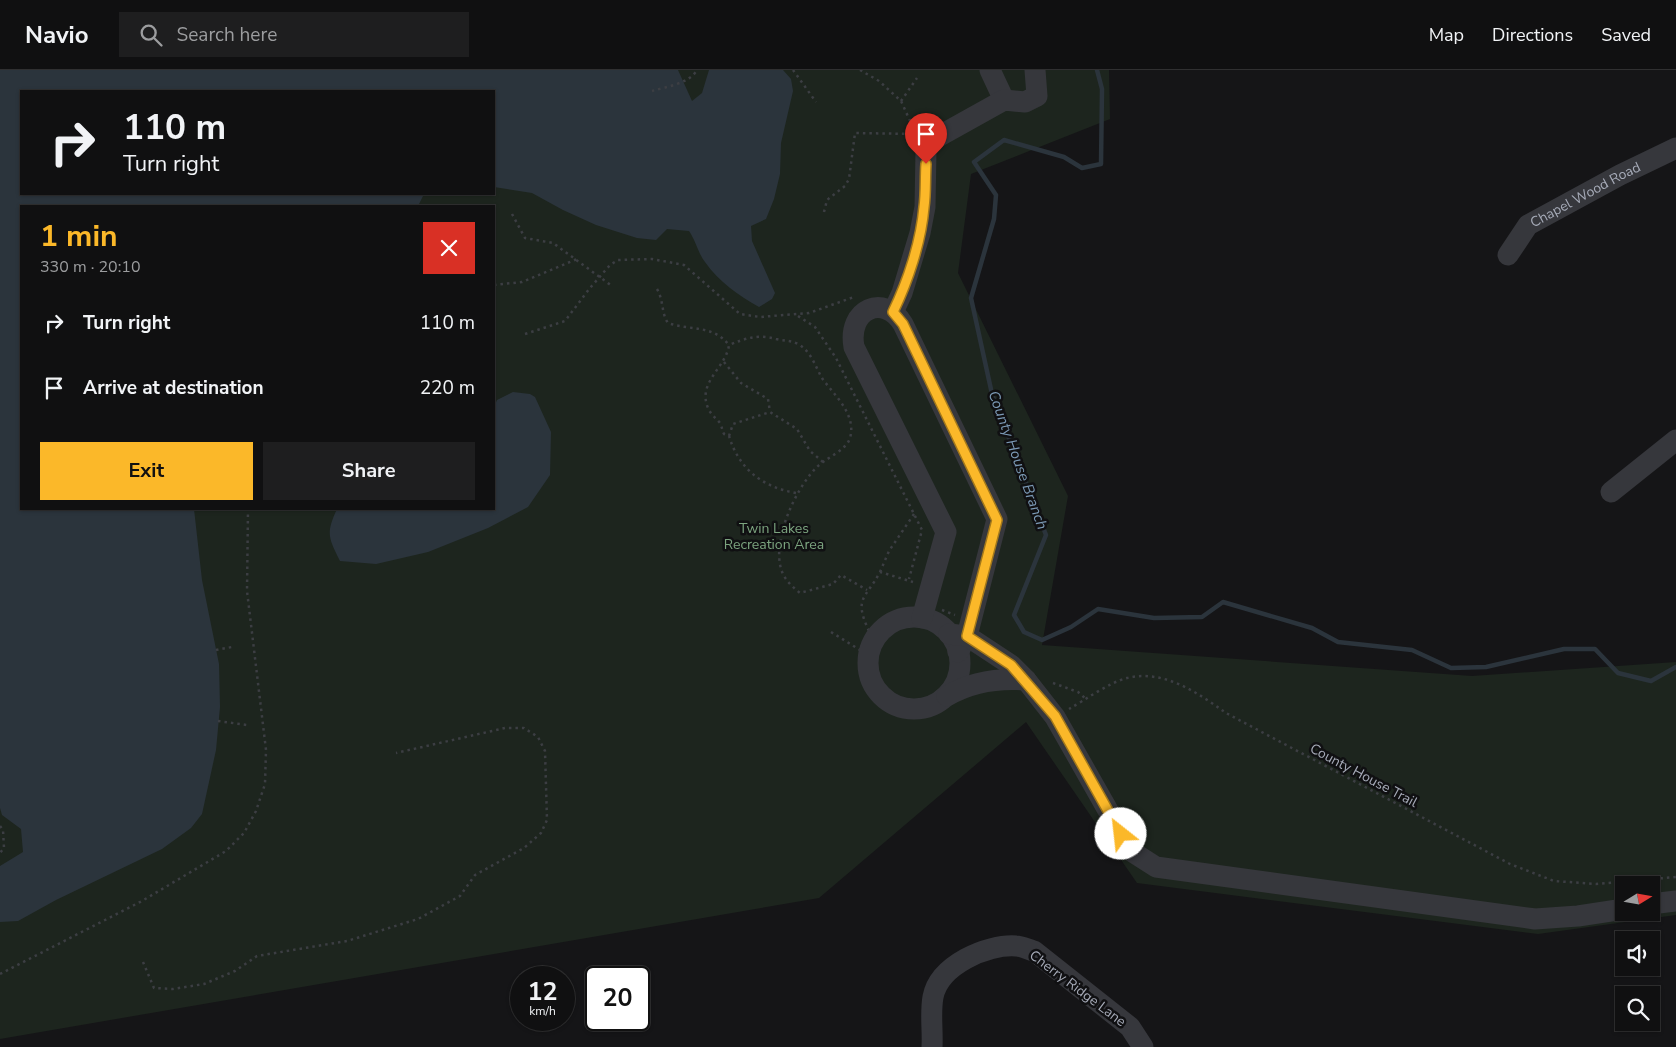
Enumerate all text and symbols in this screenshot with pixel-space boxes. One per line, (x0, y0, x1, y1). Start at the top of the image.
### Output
search box (119, 12, 469, 57)
text: Navio (25, 19, 89, 51)
icon: search (137, 21, 165, 49)
text: Search here (177, 22, 277, 48)
text: Map (1429, 23, 1464, 47)
text: Directions (1492, 23, 1573, 47)
text: Saved (1601, 23, 1651, 47)
text: 110 m (123, 104, 226, 151)
icon: right (40, 110, 105, 175)
pin (905, 113, 947, 164)
icon: arrive (912, 120, 940, 148)
text: Turn right (123, 149, 219, 179)
street label: Chapel Wood Road (1527, 158, 1644, 232)
text: 1 min (40, 216, 118, 257)
button: close (423, 222, 475, 274)
text: 330 m · 20:10 (40, 256, 141, 278)
icon: right (40, 309, 68, 337)
text: Turn right (83, 310, 170, 336)
text: 110 m (420, 310, 475, 336)
icon: arrive (40, 374, 68, 402)
text: Arrive at destination (83, 375, 264, 401)
text: 220 m (420, 375, 475, 401)
water label: County House Branch (984, 388, 1052, 532)
button: Exit (40, 442, 253, 500)
button: Share (263, 442, 475, 500)
park label: Twin Lakes Recreation Area (724, 519, 824, 554)
street label: County House Trail (1307, 739, 1422, 812)
position arrow (1094, 807, 1146, 859)
north arrow (1615, 876, 1660, 921)
map controls (1615, 876, 1660, 1031)
button: sound (1615, 931, 1660, 976)
street label: Cherry Ridge Lane (1025, 946, 1130, 1031)
speed limit sign: 20 (585, 966, 650, 1031)
text: 12 (527, 975, 558, 1009)
button: search (1615, 986, 1660, 1031)
text: km/h (529, 1003, 556, 1019)

